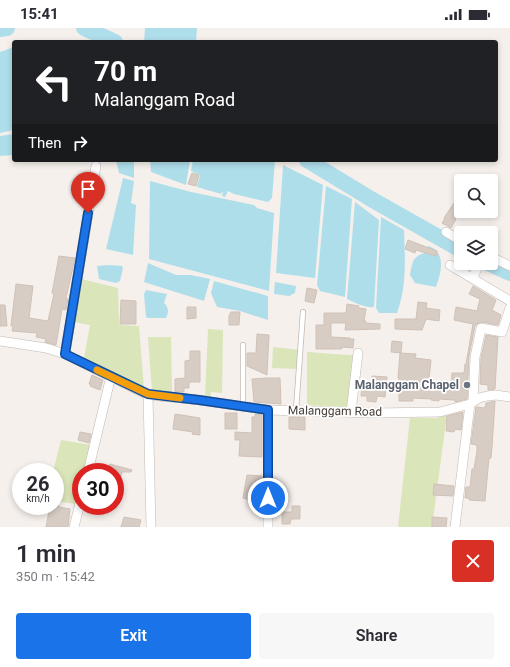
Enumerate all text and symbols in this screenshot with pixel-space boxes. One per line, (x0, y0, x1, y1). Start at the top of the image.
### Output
text: 15:41 (20, 5, 59, 23)
text: 70 m (94, 55, 157, 88)
icon: left (28, 56, 80, 108)
text: Malanggam Road (94, 89, 235, 110)
icon: right (69, 132, 91, 154)
text: Then (28, 134, 61, 152)
pin (71, 172, 105, 213)
map controls (454, 174, 498, 270)
button: search (454, 174, 498, 218)
icon: arrive (77, 178, 99, 200)
button: layers (454, 226, 498, 270)
place label: Malanggam Chapel (355, 378, 459, 392)
marker: Malanggam Chapel (462, 380, 472, 390)
street label: Malanggam Road (288, 403, 382, 419)
speed limit sign: 30 (72, 463, 124, 515)
text: 26 (27, 472, 49, 496)
position arrow (247, 477, 289, 519)
text: km/h (26, 493, 50, 504)
text: 1 min (16, 540, 76, 568)
button: close (452, 540, 494, 582)
text: 350 m · 15:42 (16, 569, 95, 584)
button: Exit (16, 613, 251, 659)
button: Share (259, 613, 494, 659)

